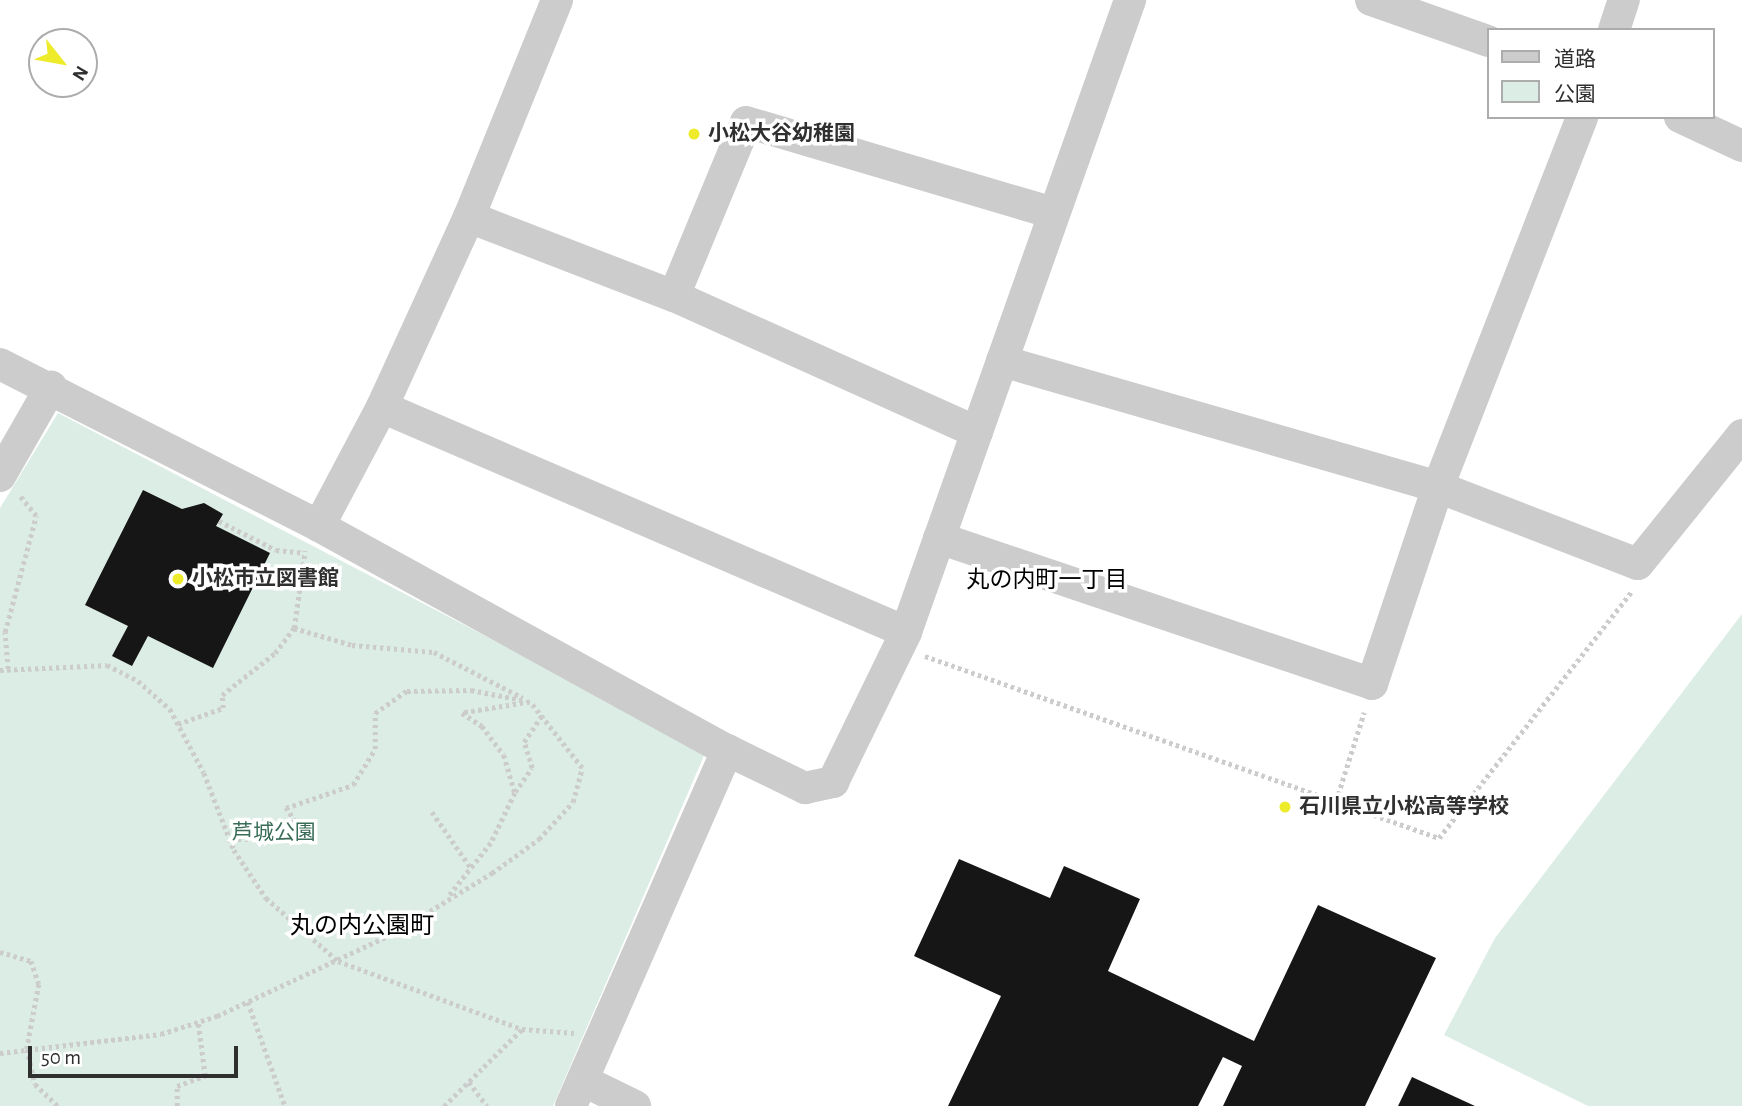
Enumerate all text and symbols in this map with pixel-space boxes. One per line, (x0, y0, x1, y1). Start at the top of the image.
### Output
north arrow (28, 28, 98, 98)
legend (1486, 28, 1714, 119)
text: 道路 (1554, 49, 1596, 70)
text: N (68, 62, 91, 84)
text: 公園 (1554, 84, 1596, 105)
place label: 小松大谷幼稚園 (708, 121, 855, 147)
marker: 小松大谷幼稚園 (686, 126, 702, 142)
place label: 小松市立図書館 (192, 566, 339, 592)
district label: 丸の内町一丁目 (967, 567, 1127, 595)
marker: 小松市立図書館 (170, 571, 186, 587)
place label: 石川県立小松高等学校 (1299, 794, 1509, 820)
marker: 石川県立小松高等学校 (1277, 799, 1293, 815)
park label: 芦城公園 (232, 820, 316, 846)
district label: 丸の内公園町 (290, 913, 434, 941)
scale bar (32, 1032, 242, 1076)
text: 50 m (41, 1047, 81, 1068)

